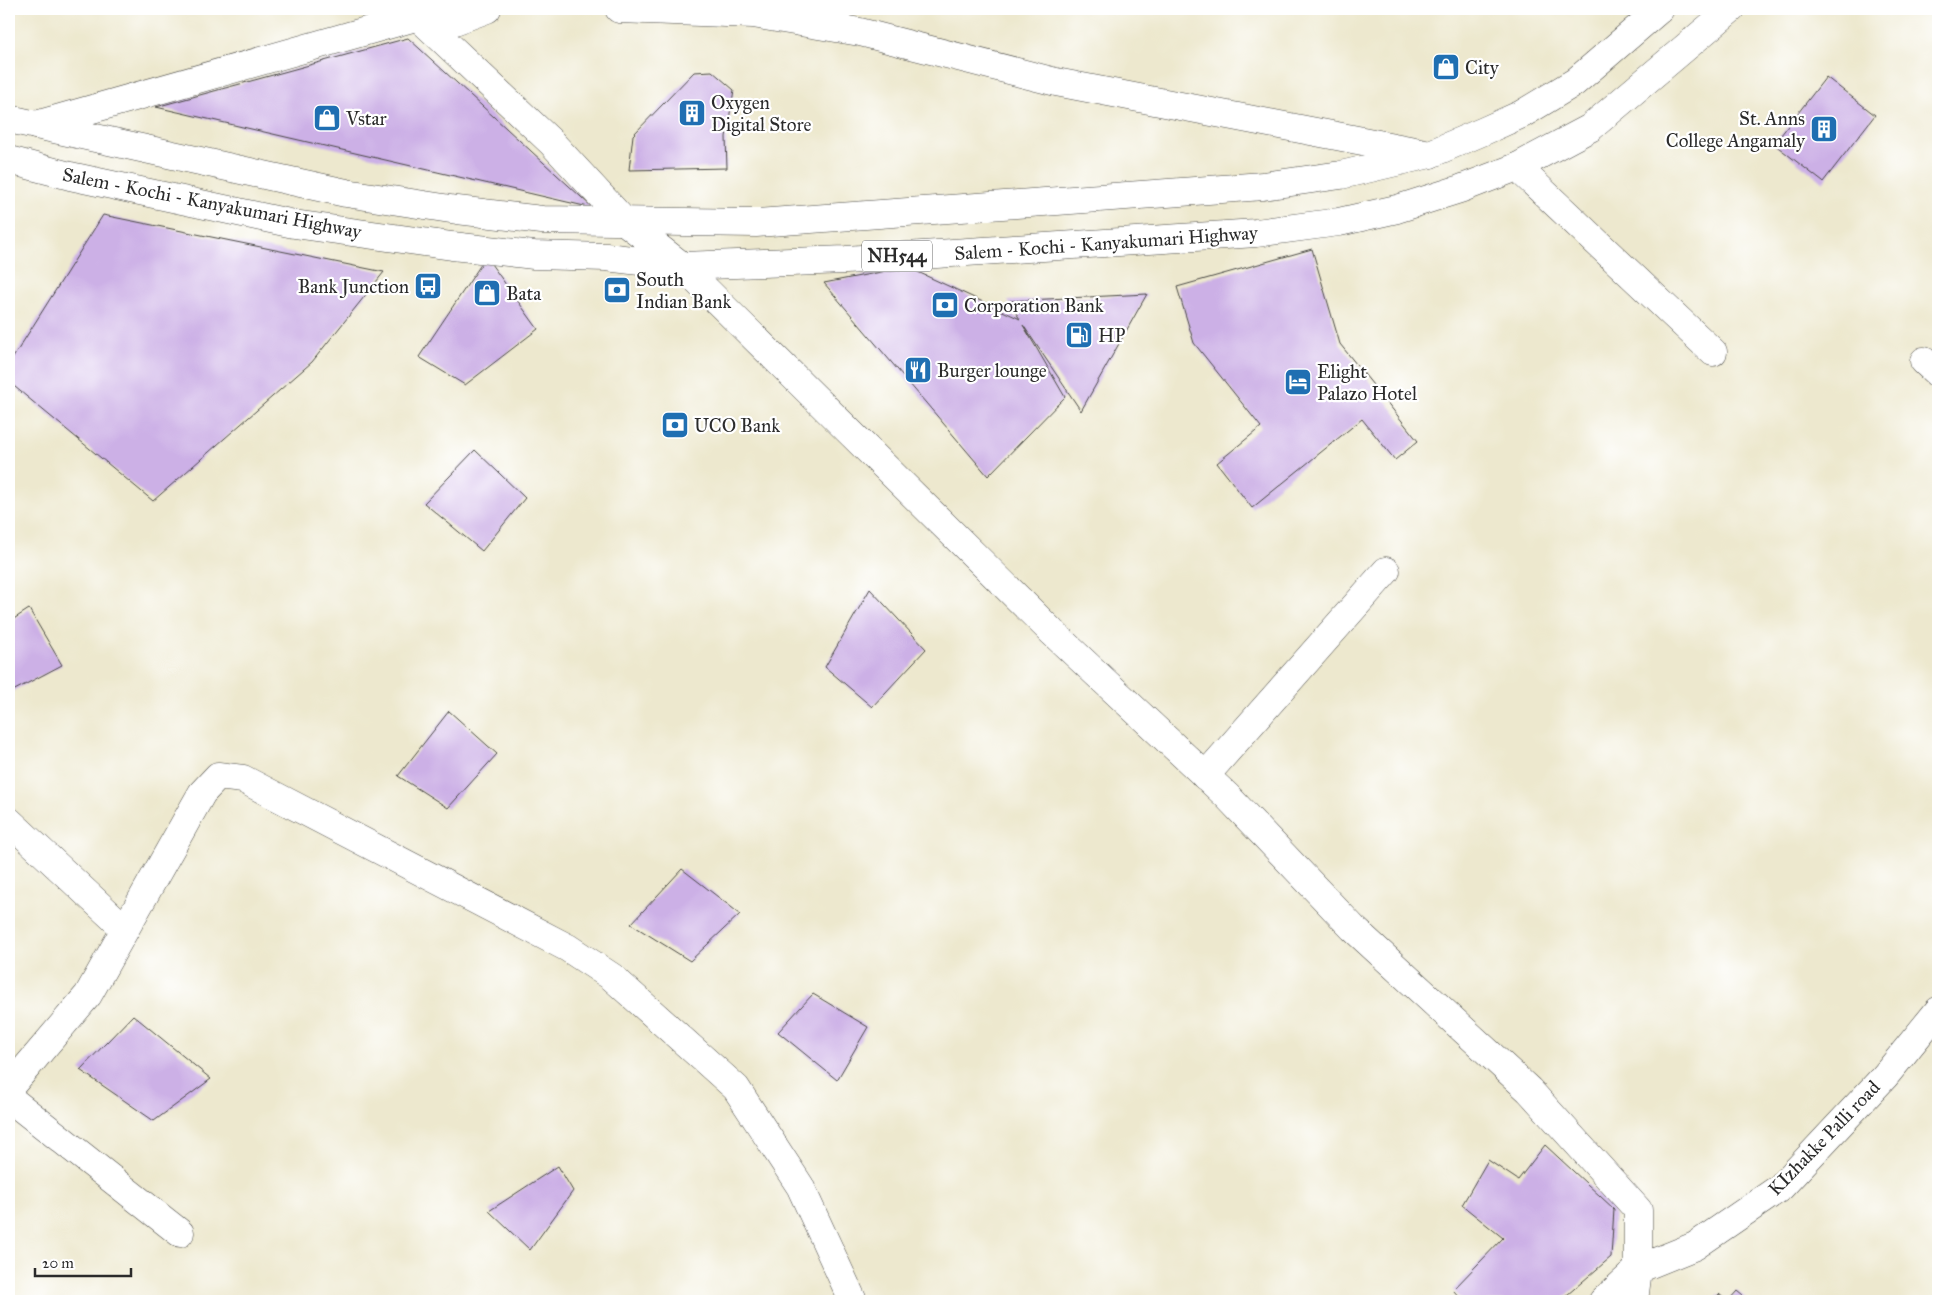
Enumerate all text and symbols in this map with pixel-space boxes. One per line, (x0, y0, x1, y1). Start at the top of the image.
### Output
shop icon: City (1431, 52, 1461, 82)
place label: City (1465, 56, 1500, 79)
place label: Oxygen Digital Store (711, 91, 811, 137)
building icon: Oxygen Digital Store (677, 98, 707, 128)
shop icon: Vstar (312, 103, 342, 133)
place label: Vstar (345, 107, 388, 130)
place label: St. Anns College Angamaly (1666, 107, 1806, 153)
building icon: St. Anns College Angamaly (1809, 114, 1839, 144)
street label: Salem - Kochi - Kanyakumari Highway (60, 163, 365, 245)
street label: Salem - Kochi - Kanyakumari Highway (953, 221, 1260, 266)
road number: NH544 (862, 240, 932, 272)
place label: South Indian Bank (636, 268, 731, 313)
bus stop icon: Bank Junction (413, 271, 443, 301)
place label: Bank Junction (298, 275, 409, 299)
bank icon: South Indian Bank (602, 275, 632, 305)
shop icon: Bata (472, 278, 502, 308)
place label: Bata (506, 282, 542, 305)
bank icon: Corporation Bank (930, 290, 960, 320)
place label: Corporation Bank (964, 294, 1104, 317)
fuel station icon: HP (1064, 320, 1094, 350)
place label: HP (1098, 324, 1125, 347)
restaurant icon: Burger lounge (903, 355, 933, 385)
place label: Burger lounge (937, 359, 1047, 383)
place label: Elight Palazo Hotel (1317, 360, 1418, 405)
hotel icon: Elight Palazo Hotel (1283, 367, 1313, 397)
bank icon: UCO Bank (660, 410, 690, 440)
place label: UCO Bank (694, 414, 780, 437)
street label: KIzhakke Palli road (1763, 1075, 1885, 1200)
scale bar (35, 1245, 131, 1277)
text: 20 m (42, 1254, 74, 1272)

